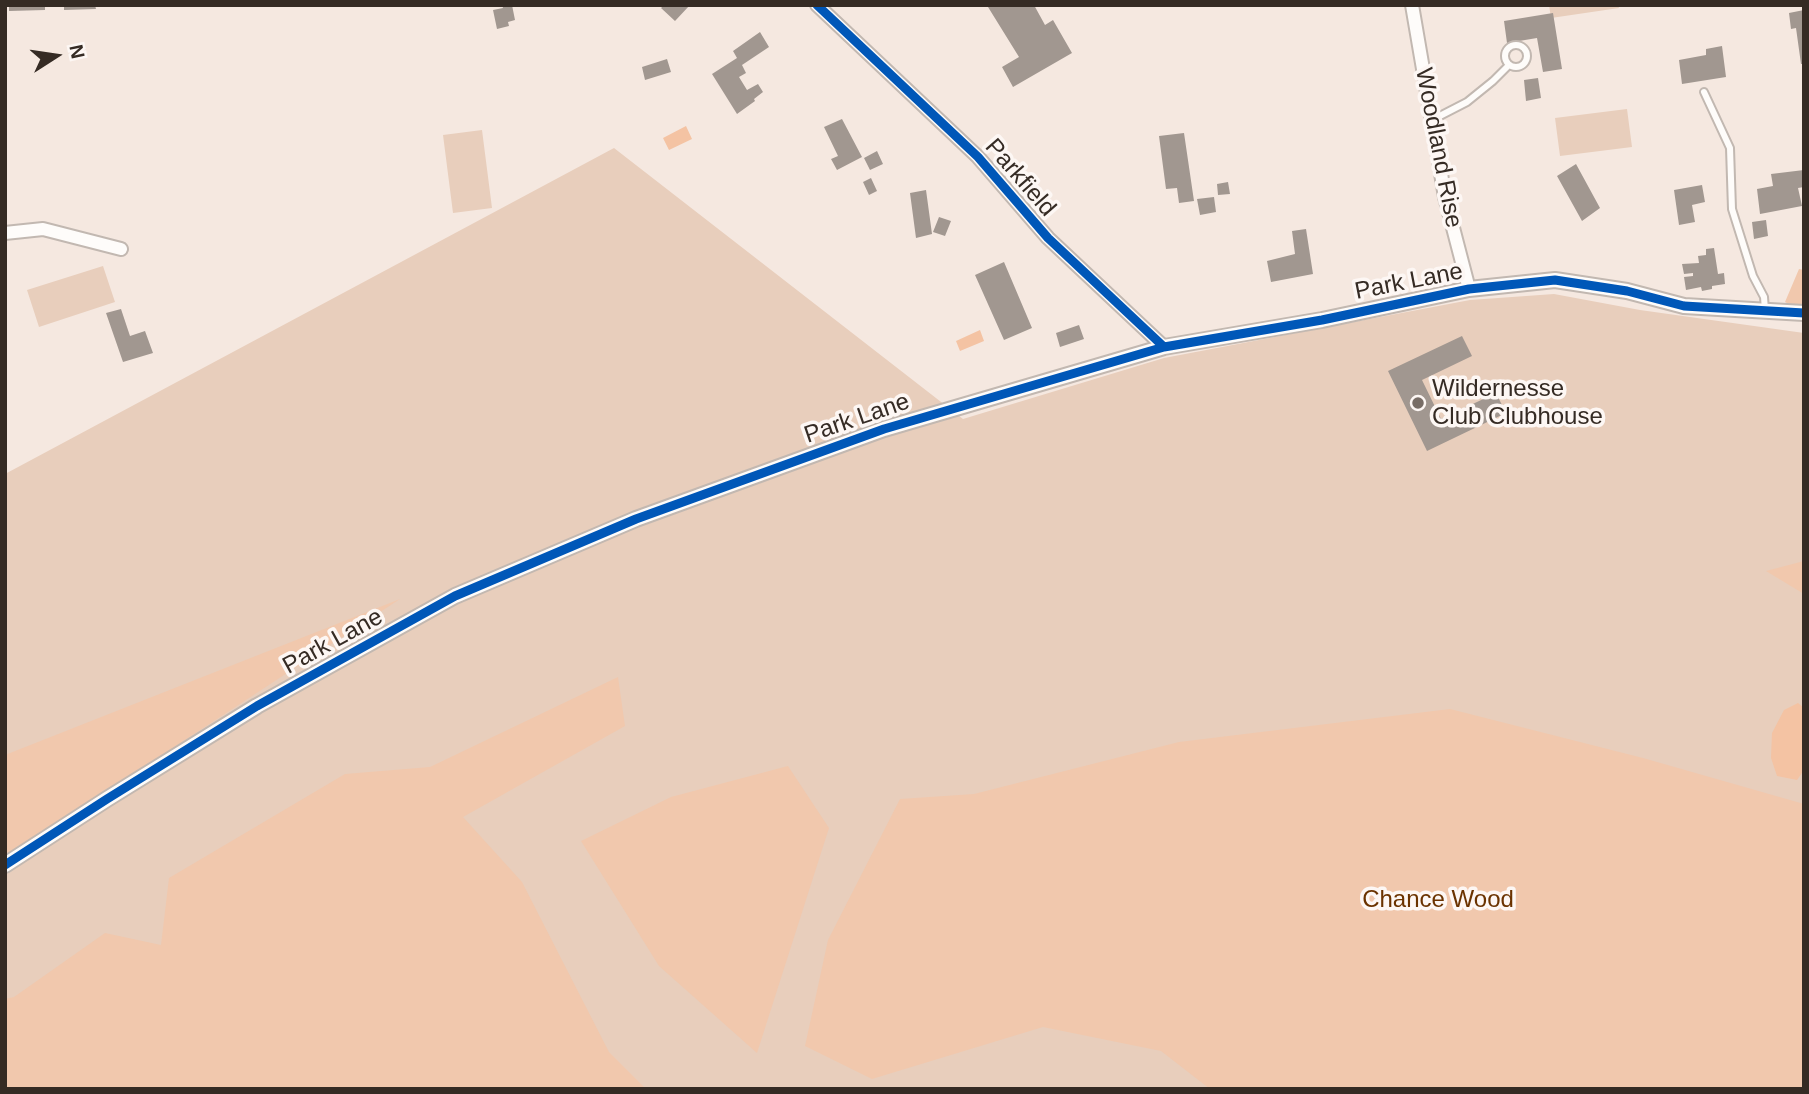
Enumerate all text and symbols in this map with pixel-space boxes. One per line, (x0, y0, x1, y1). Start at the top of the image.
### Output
north arrow (21, 21, 91, 91)
text: N (65, 43, 89, 60)
street label: Woodland Rise (1408, 66, 1468, 230)
street label: Parkfield (979, 133, 1061, 223)
street label: Park Lane (1353, 257, 1465, 307)
place label: Wildernesse Club Clubhouse (1432, 375, 1603, 431)
street label: Park Lane (801, 388, 913, 450)
marker: Wildernesse Club Clubhouse (1410, 395, 1426, 411)
street label: Park Lane (278, 603, 388, 681)
park label: Chance Wood (1362, 886, 1514, 914)

